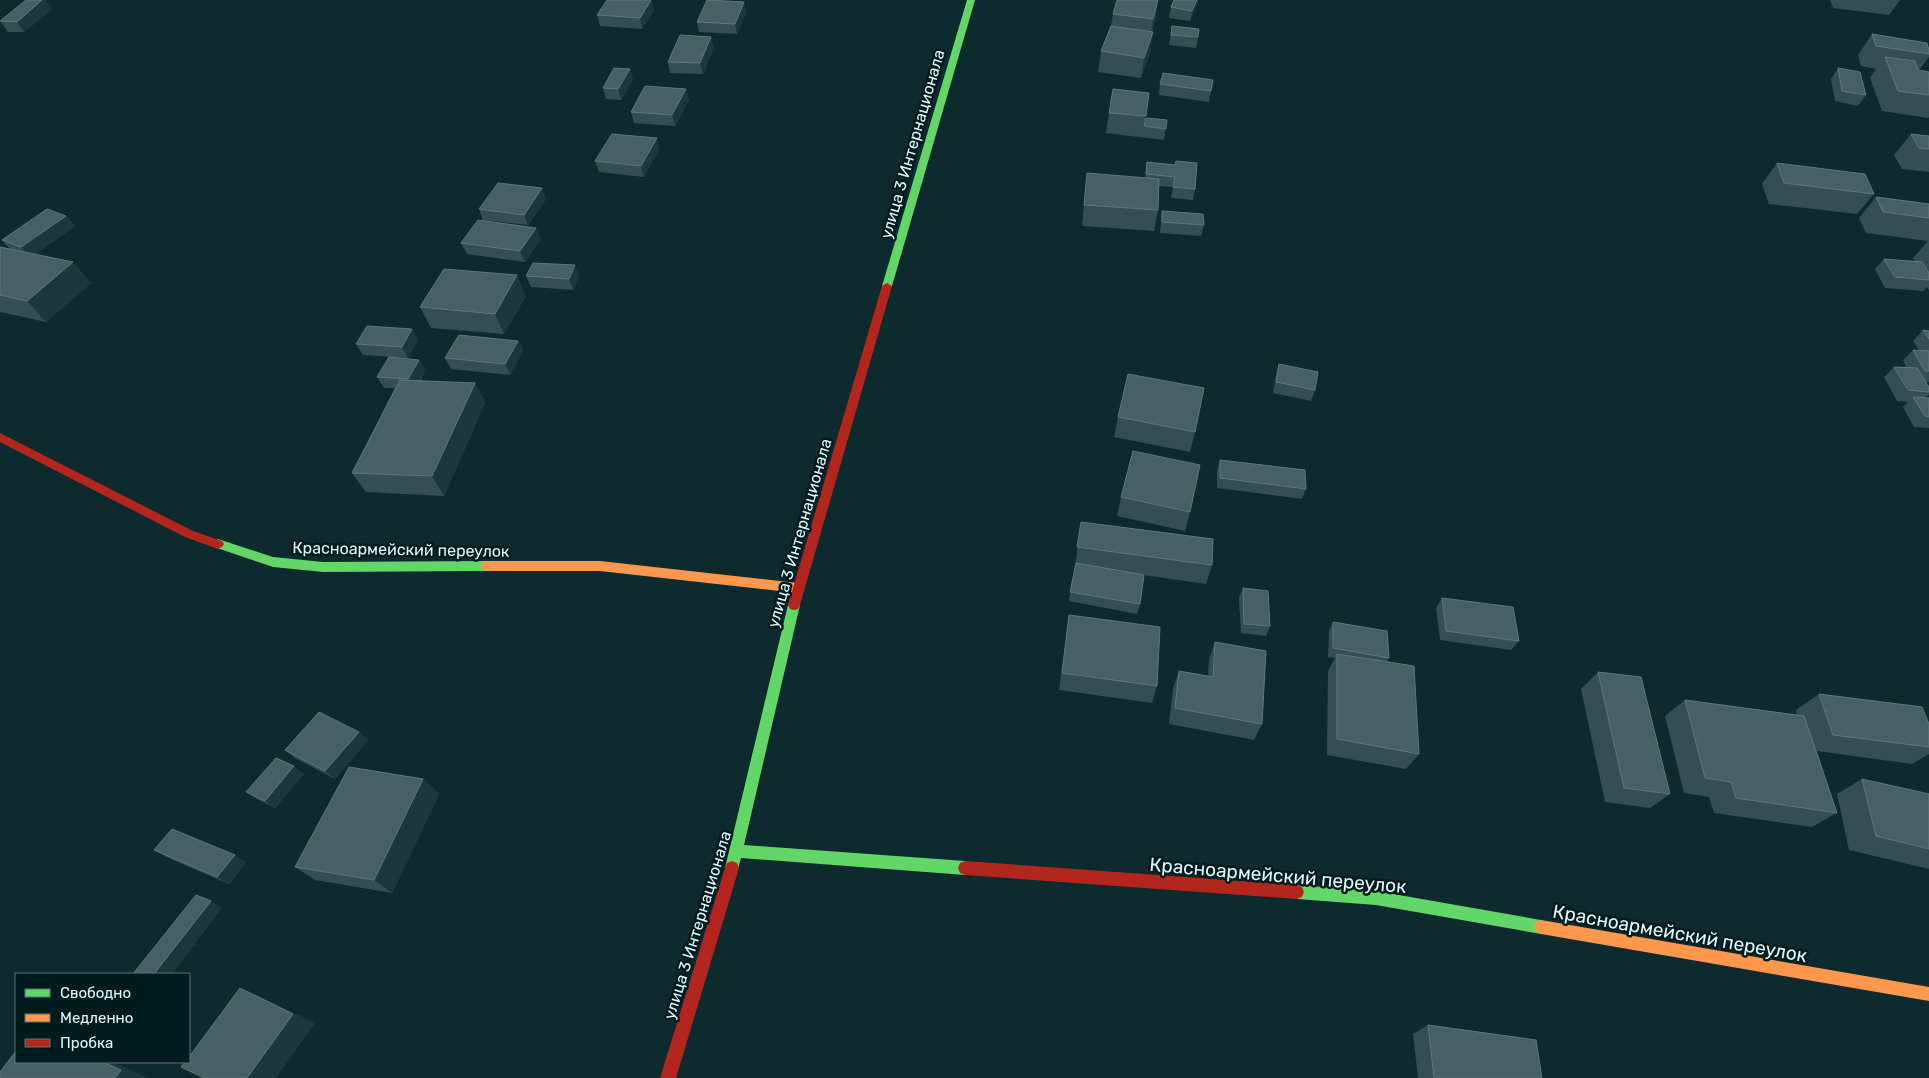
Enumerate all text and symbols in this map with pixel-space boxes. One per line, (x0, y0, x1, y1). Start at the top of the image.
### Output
street label: улица 3 Интернационала (876, 47, 949, 241)
street label: улица 3 Интернационала (763, 436, 836, 630)
street label: Красноармейский переулок (292, 538, 510, 561)
street label: улица 3 Интернационала (660, 829, 735, 1022)
street label: Красноармейский переулок (1149, 853, 1407, 898)
street label: Красноармейский переулок (1551, 900, 1809, 967)
legend (15, 973, 190, 1063)
text: Свободно (60, 984, 131, 1002)
text: Медленно (60, 1009, 133, 1027)
text: Пробка (60, 1034, 113, 1052)

